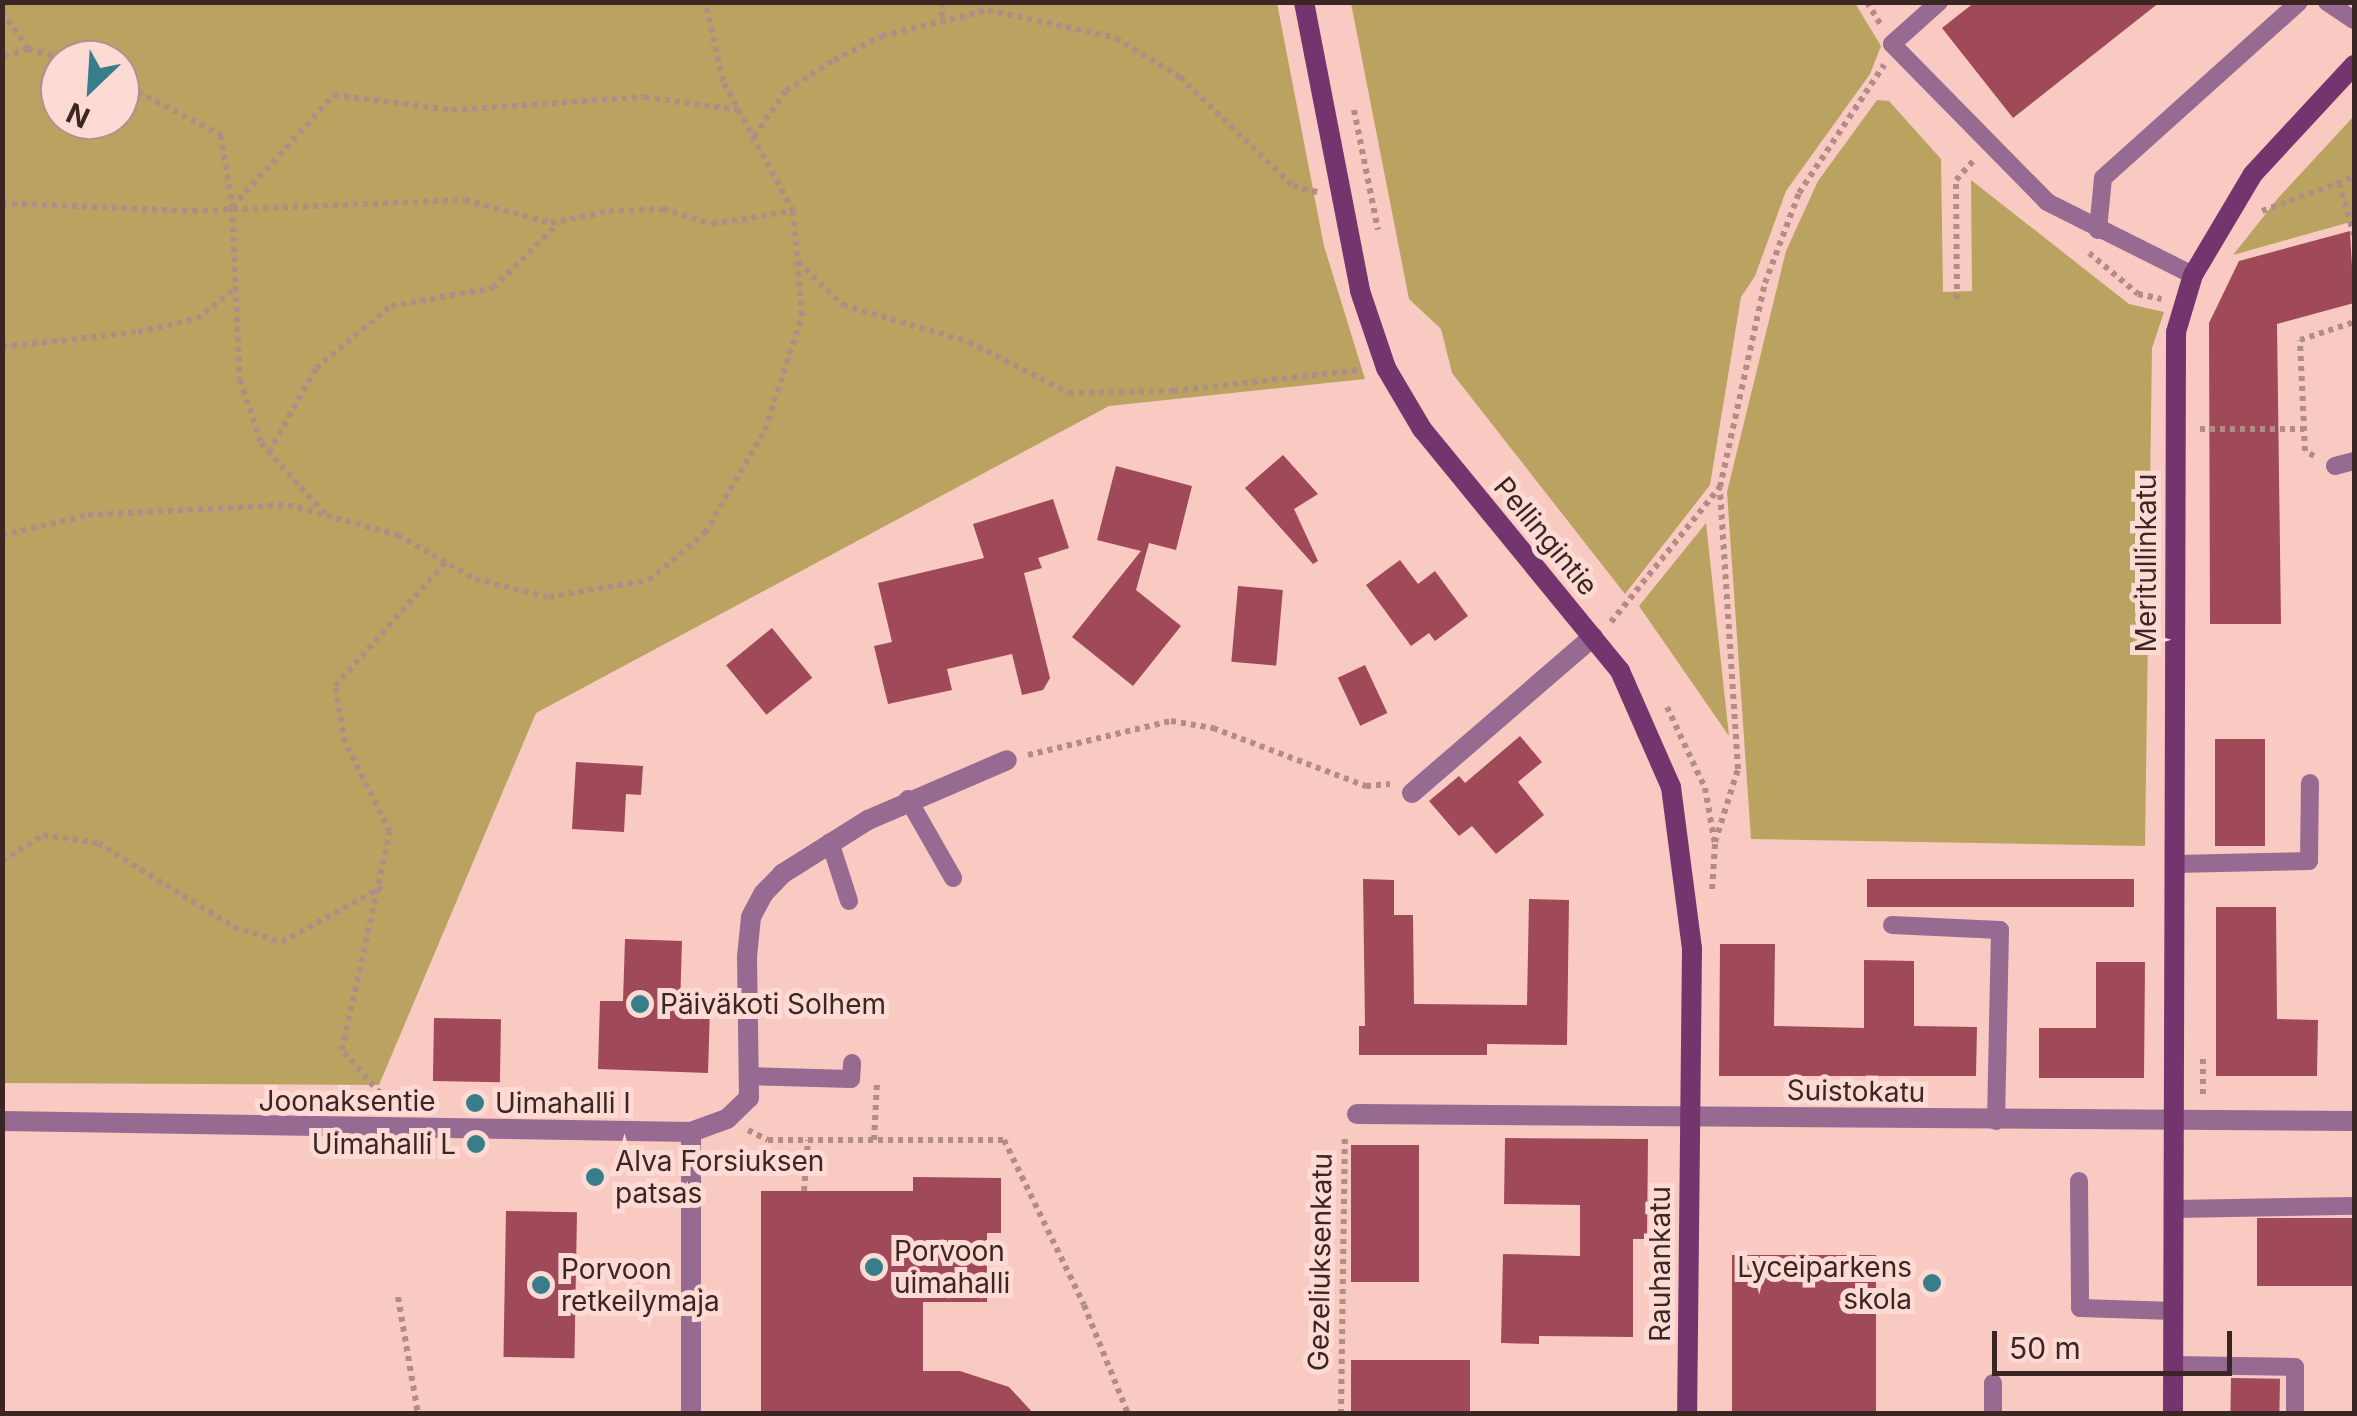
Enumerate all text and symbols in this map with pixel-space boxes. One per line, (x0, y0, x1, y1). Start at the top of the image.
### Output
north arrow (40, 40, 140, 140)
text: N (61, 95, 95, 135)
street label: Pellingintie (1487, 470, 1605, 602)
street label: Meritullinkatu (2129, 474, 2163, 652)
place label: Päiväkoti Solhem (660, 987, 886, 1021)
marker: Päiväkoti Solhem (629, 993, 651, 1015)
street label: Suistokatu (1786, 1073, 1926, 1109)
street label: Joonaksentie (258, 1084, 436, 1118)
place label: Uimahalli I (495, 1086, 631, 1120)
marker: Uimahalli I (464, 1092, 486, 1114)
place label: Uimahalli L (312, 1127, 456, 1161)
marker: Uimahalli L (465, 1133, 487, 1155)
place label: Alva Forsiuksen patsas (615, 1144, 824, 1210)
street label: Gezeliuksenkatu (1301, 1153, 1339, 1371)
marker: Alva Forsiuksen patsas (584, 1166, 606, 1188)
street label: Rauhankatu (1643, 1186, 1677, 1342)
place label: Porvoon uimahalli (894, 1234, 1010, 1300)
place label: Lyceiparkens skola (1737, 1250, 1912, 1316)
place label: Porvoon retkeilymaja (561, 1252, 720, 1318)
marker: Porvoon uimahalli (863, 1256, 885, 1278)
marker: Lyceiparkens skola (1921, 1272, 1943, 1294)
marker: Porvoon retkeilymaja (530, 1274, 552, 1296)
scale bar (1997, 1311, 2237, 1373)
text: 50 m (2009, 1330, 2081, 1366)

